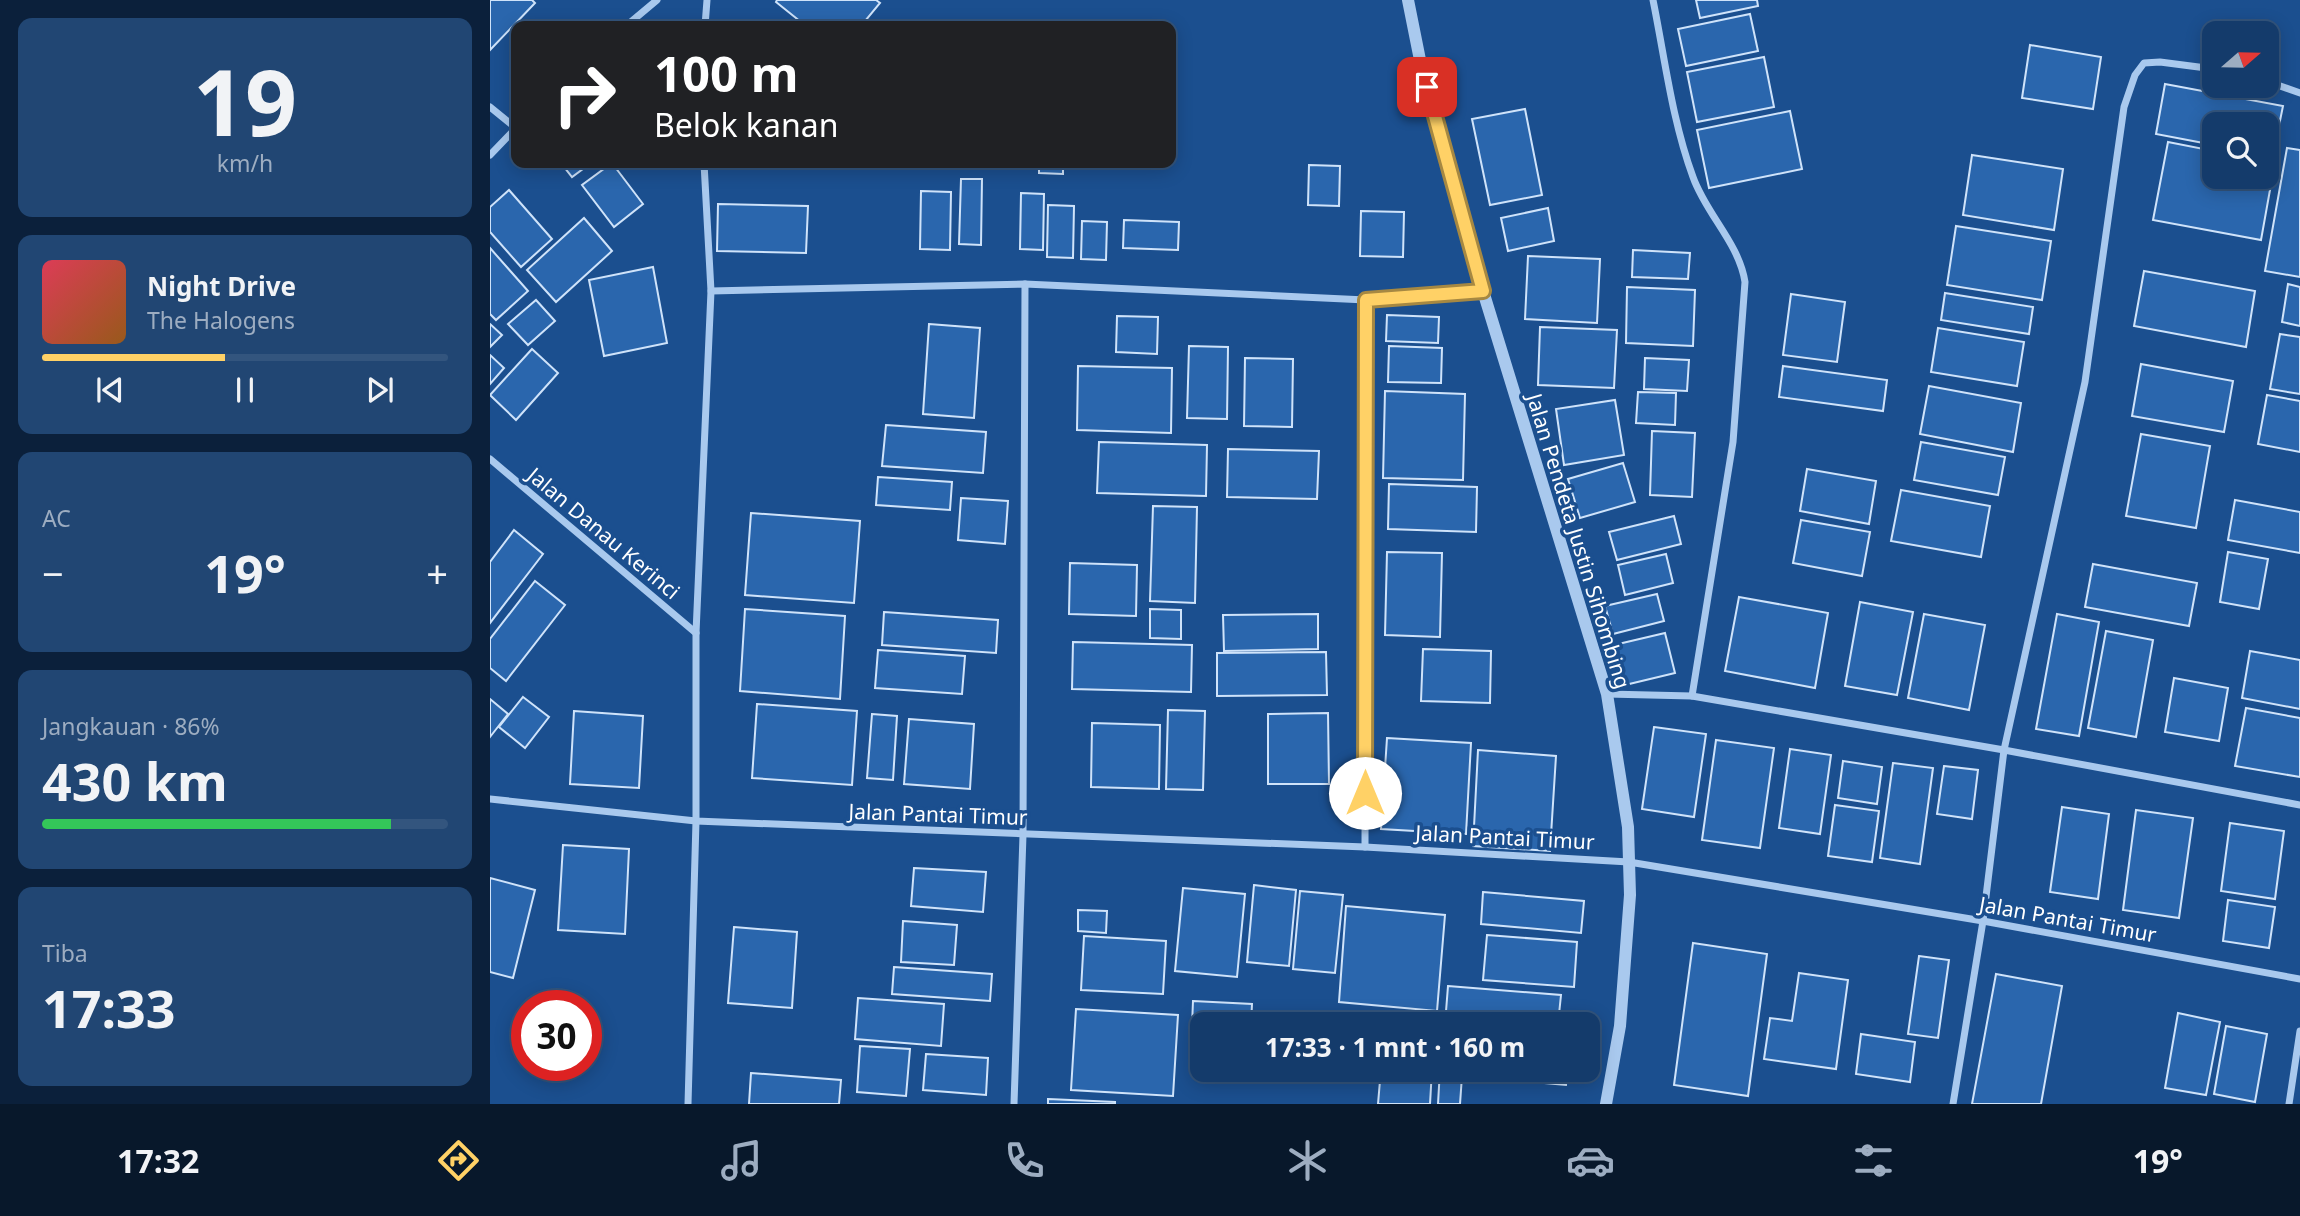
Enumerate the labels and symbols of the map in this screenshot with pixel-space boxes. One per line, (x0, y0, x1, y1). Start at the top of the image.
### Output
north arrow (2202, 21, 2278, 98)
pin (1397, 57, 1457, 117)
street label: Jalan Pendeta Justin Sihombing (1520, 388, 1637, 692)
street label: Jalan Danau Kerinci (520, 460, 686, 605)
position arrow (1328, 756, 1402, 830)
street label: Jalan Pantai Timur (846, 797, 1028, 831)
street label: Jalan Pantai Timur (1413, 818, 1596, 856)
street label: Jalan Pantai Timur (1975, 889, 2159, 948)
speed limit sign: 30 (511, 990, 602, 1081)

